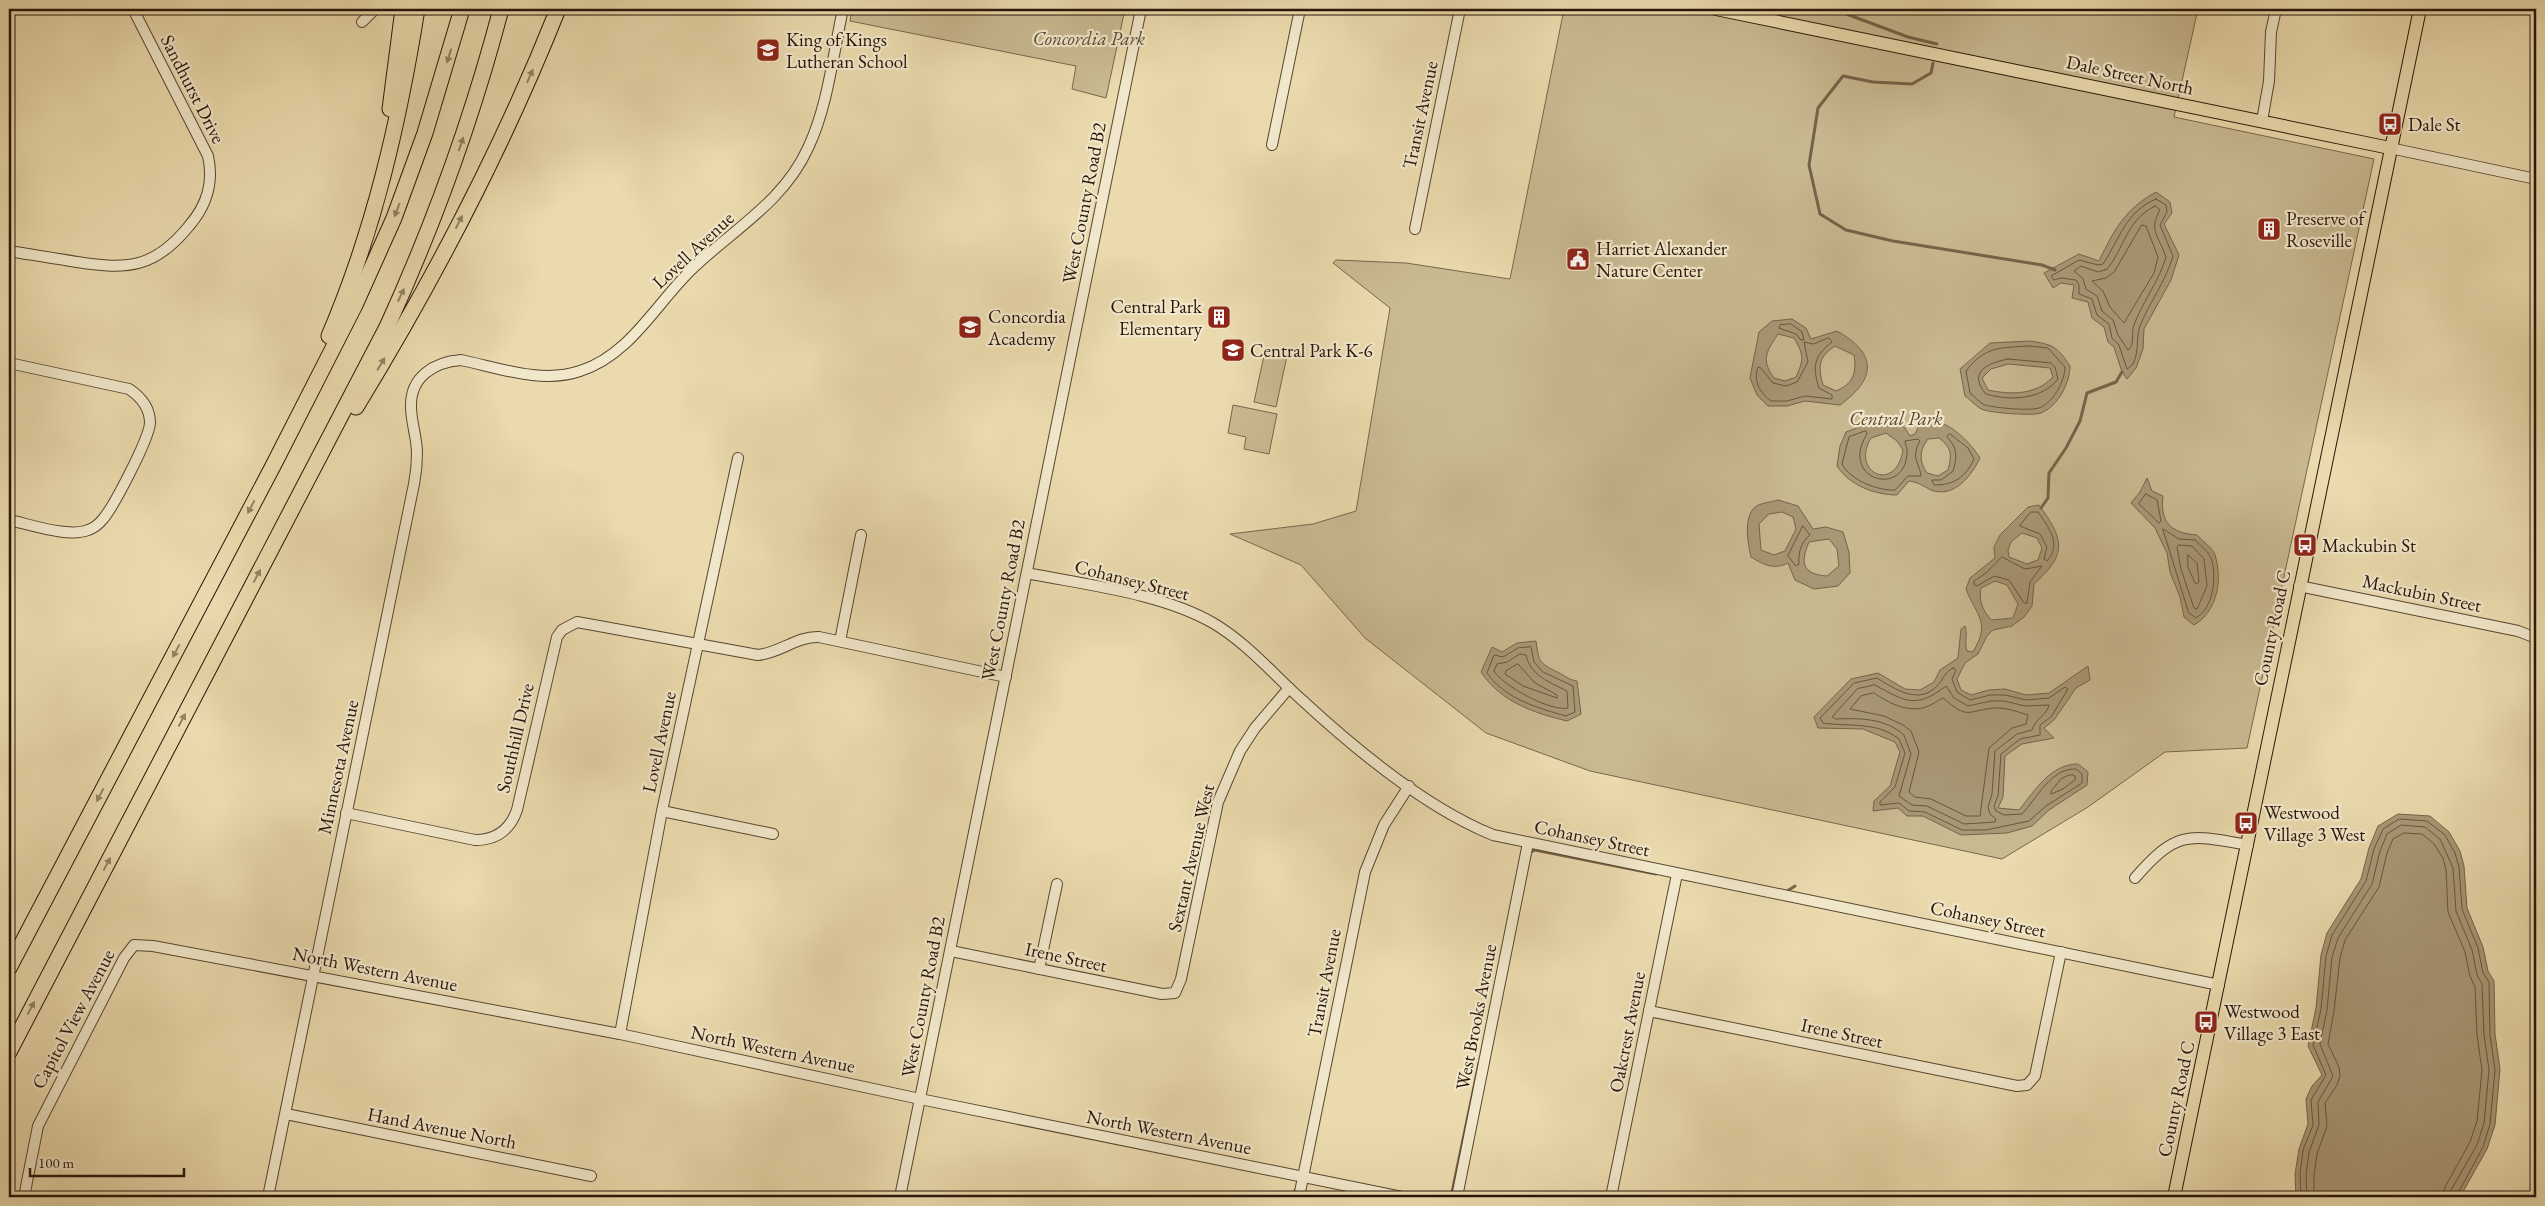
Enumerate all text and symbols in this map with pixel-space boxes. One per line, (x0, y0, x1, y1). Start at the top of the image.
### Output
park label: Concordia Park (1033, 26, 1146, 51)
place label: King of Kings Lutheran School (786, 27, 908, 74)
street label: Sandhurst Drive (155, 30, 231, 148)
school or university icon: King of Kings Lutheran School (755, 37, 781, 63)
one-way arrow (445, 48, 453, 63)
street label: Dale Street North (2064, 49, 2196, 101)
street label: Transit Avenue (1396, 59, 1444, 171)
one-way arrow (527, 69, 535, 83)
bus stop icon: Dale St (2377, 111, 2403, 137)
place label: Dale St (2408, 112, 2461, 137)
street label: West County Road B2 (1056, 120, 1112, 286)
one-way arrow (457, 136, 465, 151)
one-way arrow (393, 202, 400, 217)
street label: Lovell Avenue (647, 206, 739, 294)
place label: Preserve of Roseville (2286, 206, 2367, 253)
one-way arrow (455, 214, 463, 229)
building icon: Preserve of Roseville (2256, 216, 2282, 242)
place label: Harriet Alexander Nature Center (1596, 236, 1728, 283)
public building icon: Harriet Alexander Nature Center (1565, 246, 1591, 272)
one-way arrow (398, 288, 406, 302)
place label: Central Park Elementary (1110, 294, 1203, 341)
place label: Concordia Academy (987, 304, 1066, 351)
building icon: Central Park Elementary (1206, 304, 1232, 330)
school or university icon: Concordia Academy (957, 314, 983, 340)
school or university icon: Central Park K-6 (1220, 337, 1246, 363)
place label: Central Park K-6 (1250, 338, 1373, 363)
one-way arrow (377, 358, 386, 371)
park label: Central Park (1849, 406, 1943, 431)
one-way arrow (247, 500, 255, 514)
street label: West County Road B2 (975, 517, 1031, 683)
bus stop icon: Mackubin St (2292, 532, 2318, 558)
place label: Mackubin St (2322, 533, 2416, 558)
street label: Cohansey Street (1072, 554, 1192, 606)
street label: County Road C (2247, 568, 2297, 688)
street label: Mackubin Street (2360, 568, 2484, 618)
one-way arrow (253, 569, 261, 584)
one-way arrow (172, 643, 180, 658)
street label: Southhill Drive (490, 681, 540, 795)
street label: Lovell Avenue (636, 689, 682, 795)
street label: Minnesota Avenue (312, 698, 364, 836)
one-way arrow (178, 713, 186, 728)
street label: Sextant Avenue West (1162, 782, 1220, 934)
one-way arrow (96, 787, 104, 802)
place label: Westwood Village 3 West (2264, 800, 2365, 847)
bus stop icon: Westwood Village 3 West (2233, 810, 2259, 836)
street label: Cohansey Street (1532, 814, 1652, 862)
one-way arrow (103, 857, 111, 872)
street label: Cohansey Street (1928, 895, 2048, 943)
street label: West County Road B2 (895, 914, 951, 1080)
street label: Transit Avenue (1301, 927, 1347, 1039)
street label: Irene Street (1023, 936, 1109, 978)
street label: North Western Avenue (290, 941, 460, 997)
street label: West Brooks Avenue (1450, 942, 1502, 1092)
street label: Capitol View Avenue (26, 945, 120, 1093)
street label: Oakcrest Avenue (1603, 969, 1651, 1095)
place label: Westwood Village 3 East (2224, 999, 2320, 1046)
one-way arrow (27, 1001, 35, 1016)
bus stop icon: Westwood Village 3 East (2193, 1009, 2219, 1035)
street label: Irene Street (1799, 1012, 1885, 1054)
street label: North Western Avenue (688, 1019, 858, 1079)
street label: County Road C (2151, 1039, 2201, 1159)
street label: Hand Avenue North (365, 1101, 519, 1155)
street label: North Western Avenue (1084, 1104, 1254, 1160)
scale bar (30, 1146, 184, 1178)
text: 100 m (38, 1153, 75, 1172)

